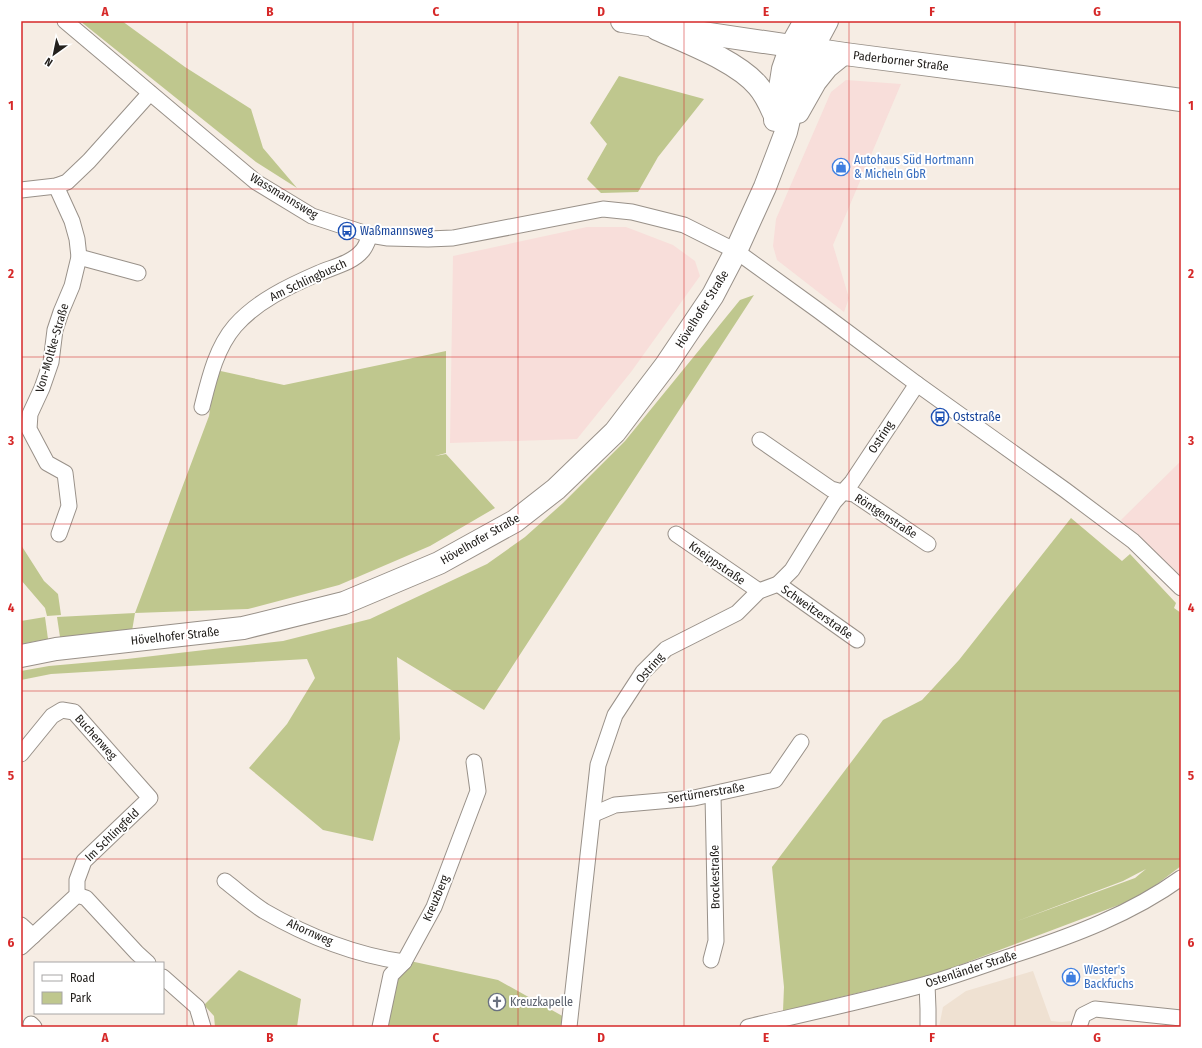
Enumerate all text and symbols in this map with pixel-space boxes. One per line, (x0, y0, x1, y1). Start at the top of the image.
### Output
text: A (100, 4, 109, 19)
text: B (266, 4, 274, 19)
text: C (433, 4, 440, 19)
text: D (597, 4, 605, 19)
text: E (763, 4, 769, 19)
text: F (929, 4, 935, 19)
text: G (1093, 4, 1101, 19)
north arrow (34, 34, 74, 74)
street label: Paderborner Straße (852, 48, 950, 74)
text: N (43, 55, 55, 69)
text: 1 (8, 98, 14, 113)
text: 1 (1188, 98, 1194, 113)
place label: Autohaus Süd Hortmann & Micheln GbR (854, 153, 974, 181)
shop icon: Autohaus Süd Hortmann & Micheln GbR (831, 157, 851, 177)
street label: Wassmannsweg (247, 170, 321, 222)
bus stop icon: Waßmannsweg (337, 221, 357, 241)
place label: Waßmannsweg (360, 224, 434, 238)
street label: Am Schlingbusch (267, 256, 349, 304)
text: 2 (7, 266, 14, 281)
text: 2 (1187, 266, 1194, 281)
street label: Hövelhofer Straße (672, 268, 732, 350)
street label: Von-Moltke-Straße (33, 302, 71, 394)
bus stop icon: Oststraße (930, 407, 950, 427)
place label: Oststraße (953, 410, 1001, 424)
street label: Ostring (865, 418, 897, 456)
text: 3 (7, 433, 14, 448)
text: 3 (1187, 433, 1194, 448)
street label: Röntgenstraße (852, 491, 920, 541)
street label: Hövelhofer Straße (438, 511, 522, 567)
street label: Kneippstraße (686, 538, 748, 588)
street label: Schweitzerstraße (779, 582, 855, 642)
text: 4 (8, 600, 15, 615)
text: 4 (1188, 600, 1195, 615)
street label: Hövelhofer Straße (130, 624, 220, 648)
street label: Ostring (633, 650, 667, 686)
street label: Buchenweg (72, 712, 120, 763)
text: 5 (8, 768, 14, 783)
text: 5 (1188, 768, 1194, 783)
street label: Sertürnerstraße (666, 780, 746, 806)
street label: Im Schlingfeld (82, 806, 142, 864)
street label: Brockestraße (707, 845, 723, 909)
street label: Kreuzberg (420, 872, 452, 923)
street label: Ahornweg (285, 916, 336, 948)
text: 6 (8, 935, 15, 950)
text: 6 (1188, 935, 1195, 950)
street label: Ostenländer Straße (924, 948, 1019, 990)
legend (34, 962, 164, 1014)
place label: Wester's Backfuchs (1084, 963, 1134, 991)
shop icon: Wester's Backfuchs (1061, 967, 1081, 987)
text: Road (70, 971, 95, 985)
text: Park (70, 991, 92, 1005)
church icon: Kreuzkapelle (487, 992, 507, 1012)
place label: Kreuzkapelle (510, 995, 573, 1009)
text: A (100, 1030, 109, 1045)
text: B (266, 1030, 274, 1045)
text: C (433, 1030, 440, 1045)
text: D (597, 1030, 605, 1045)
text: E (763, 1030, 769, 1045)
text: F (929, 1030, 935, 1045)
text: G (1093, 1030, 1101, 1045)

